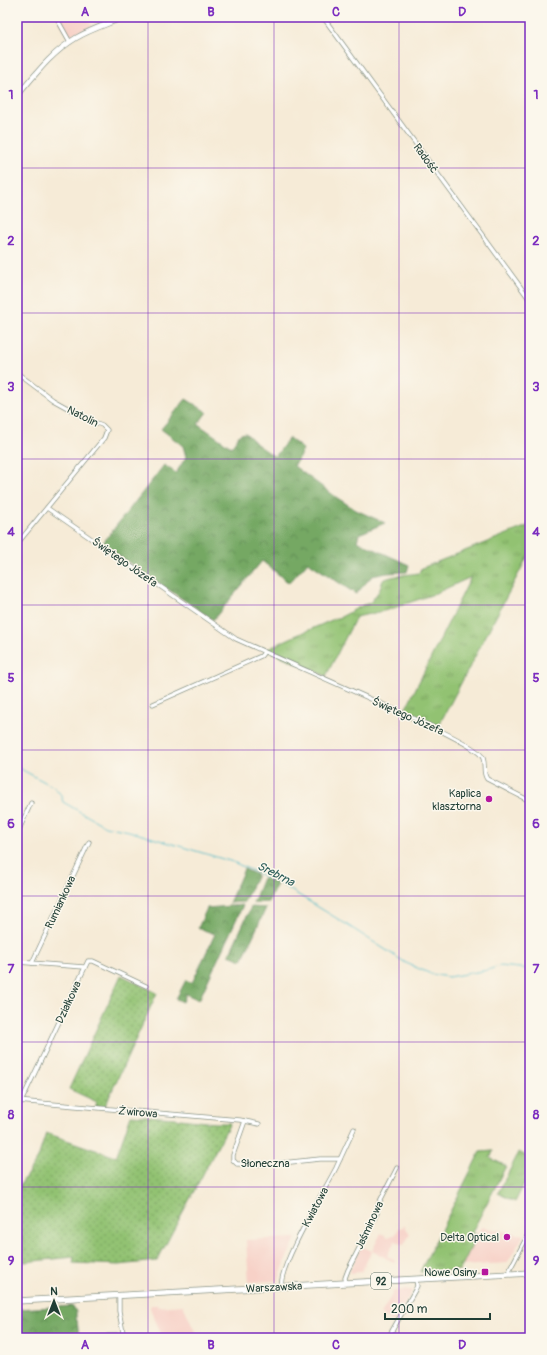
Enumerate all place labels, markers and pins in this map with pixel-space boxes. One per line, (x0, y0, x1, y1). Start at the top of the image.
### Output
place label: Kaplica klasztorna (432, 787, 481, 813)
marker: Kaplica klasztorna (484, 794, 494, 804)
place label: Delta Optical (440, 1231, 499, 1244)
marker: Delta Optical (502, 1232, 512, 1242)
place label: Nowe Osiny (424, 1266, 477, 1279)
marker: Nowe Osiny (480, 1267, 490, 1277)

